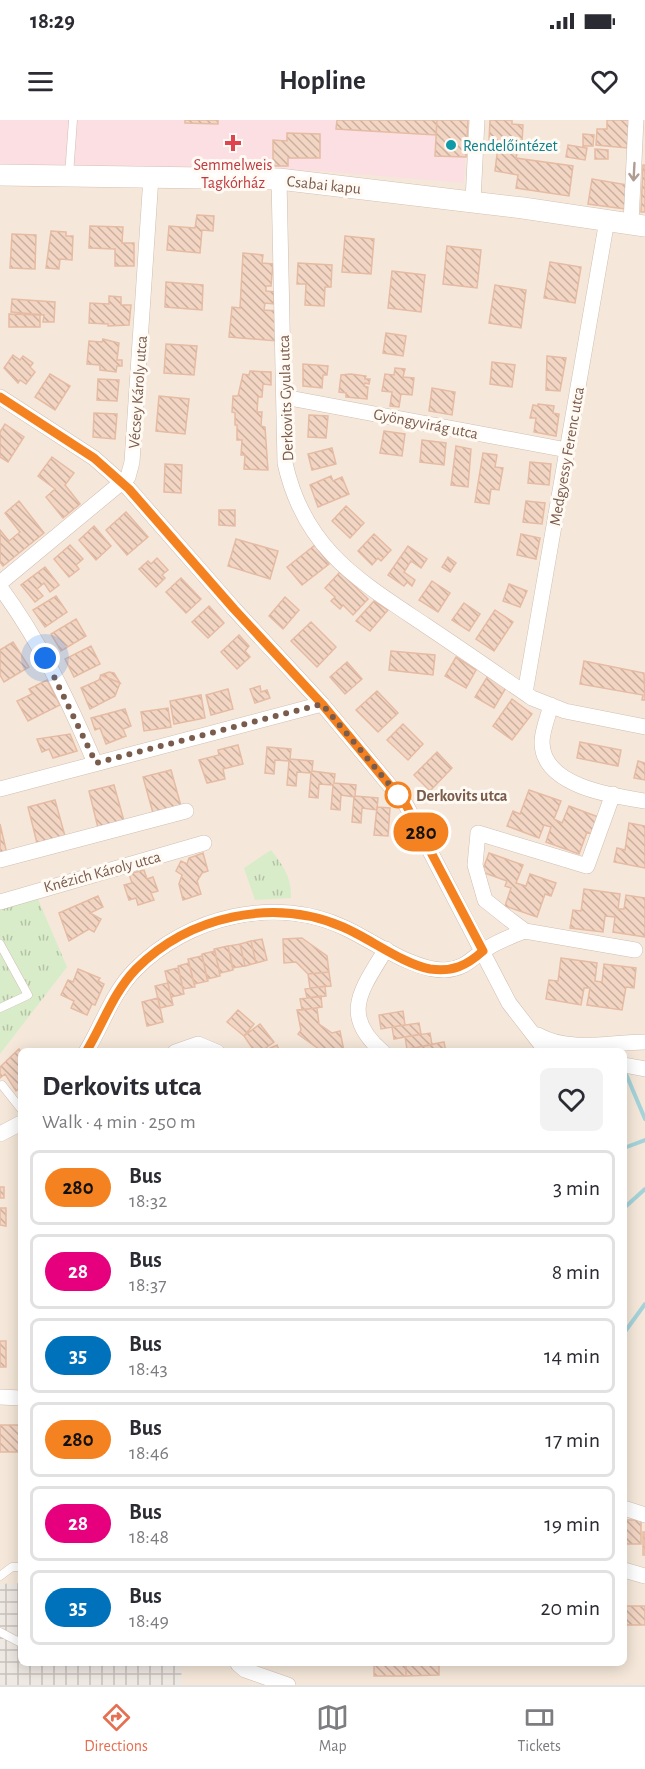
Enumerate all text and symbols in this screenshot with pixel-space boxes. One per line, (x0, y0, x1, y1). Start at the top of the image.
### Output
text: 18:29 (30, 10, 75, 32)
icon: menu (24, 65, 57, 98)
icon: heart (588, 65, 621, 98)
text: Hopline (279, 67, 366, 94)
marker: Semmelweis Tagkórház (224, 134, 242, 152)
marker: Rendelőintézet (444, 138, 458, 152)
place label: Rendelőintézet (463, 138, 558, 154)
place label: Semmelweis Tagkórház (193, 157, 273, 191)
one-way arrow (628, 161, 639, 181)
street label: Csabai kapu (286, 173, 362, 197)
street label: Derkovits Gyula utca (276, 334, 297, 461)
street label: Vécsey Károly utca (126, 335, 151, 449)
street label: Medgyessy Ferenc utca (547, 385, 588, 527)
street label: Gyöngyvirág utca (372, 406, 480, 443)
your location (30, 643, 60, 673)
marker: Derkovits utca (385, 782, 411, 808)
place label: Derkovits utca (416, 788, 508, 804)
line badge: 280 (386, 812, 456, 852)
text: 280 (405, 822, 437, 843)
street label: Knézich Károly utca (42, 849, 163, 896)
button: heart (540, 1068, 603, 1131)
text: Derkovits utca (42, 1073, 202, 1101)
text: Walk · 4 min · 250 m (42, 1112, 196, 1132)
text: Bus (129, 1165, 162, 1187)
text: 280 (62, 1177, 94, 1198)
text: 3 min (553, 1177, 600, 1199)
text: 18:32 (129, 1191, 167, 1211)
text: Bus (129, 1249, 162, 1271)
text: 28 (68, 1261, 88, 1282)
text: 8 min (552, 1261, 600, 1283)
text: 18:37 (129, 1275, 167, 1295)
text: Bus (129, 1333, 162, 1355)
text: 35 (69, 1345, 87, 1366)
text: 14 min (544, 1345, 600, 1367)
text: 18:43 (129, 1359, 168, 1379)
text: Bus (129, 1417, 162, 1439)
text: 280 (62, 1429, 94, 1450)
text: 17 min (545, 1429, 600, 1451)
text: 18:46 (129, 1443, 169, 1463)
text: Bus (129, 1501, 162, 1523)
text: 28 (68, 1513, 88, 1534)
text: 19 min (544, 1513, 600, 1535)
text: 18:48 (129, 1527, 169, 1547)
text: Bus (129, 1585, 162, 1607)
text: 35 (69, 1597, 87, 1618)
text: 20 min (540, 1597, 600, 1619)
text: 18:49 (129, 1611, 169, 1631)
tab: Directions (84, 1701, 148, 1756)
tab: Map (316, 1701, 349, 1756)
tab: Tickets (518, 1701, 561, 1756)

